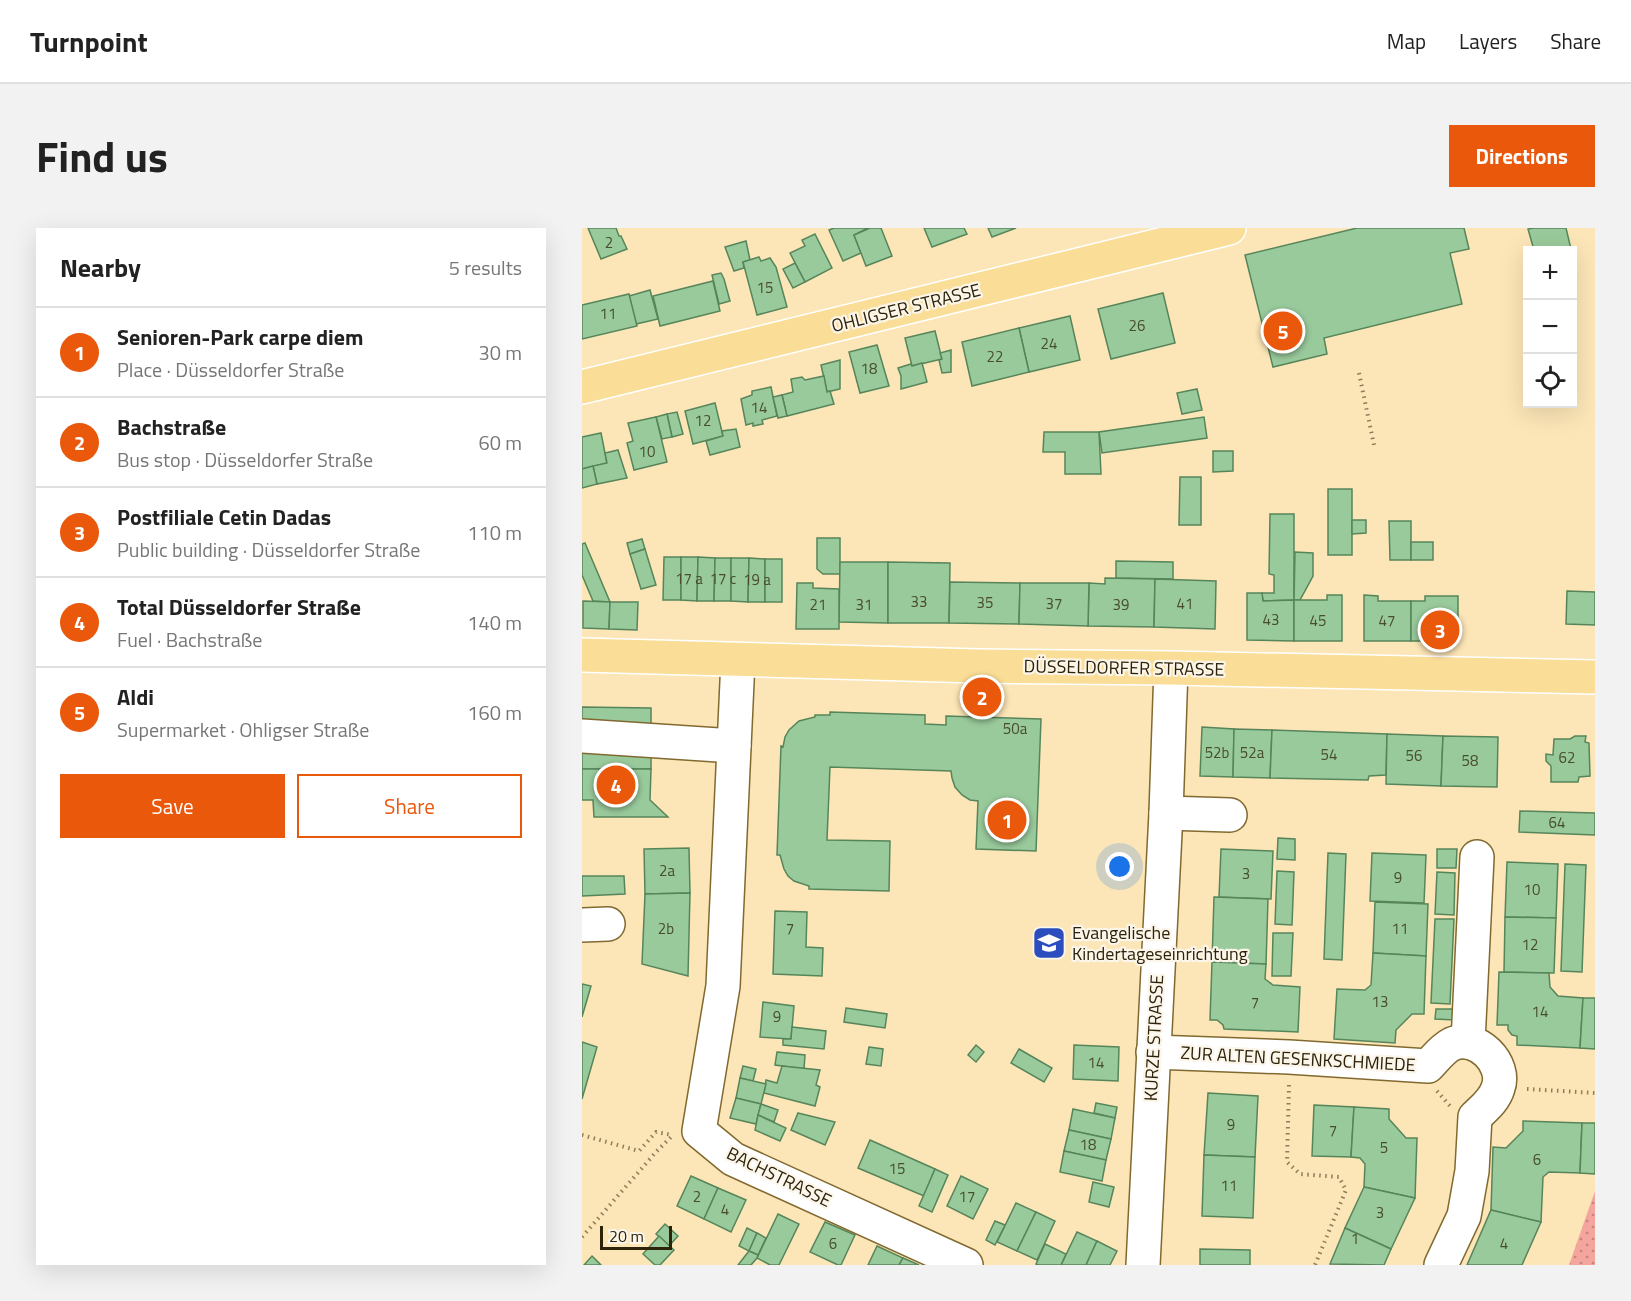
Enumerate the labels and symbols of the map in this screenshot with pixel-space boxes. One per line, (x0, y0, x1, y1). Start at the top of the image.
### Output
house number: 2 (605, 231, 613, 254)
house number: 15 (757, 276, 773, 299)
street label: OHLIGSER STRASSE (828, 276, 984, 339)
house number: 11 (600, 302, 616, 325)
pin: 5 (1264, 308, 1302, 354)
house number: 26 (1129, 314, 1145, 337)
house number: 24 (1041, 332, 1057, 355)
house number: 22 (987, 345, 1003, 368)
house number: 18 (861, 357, 877, 380)
house number: 14 (751, 396, 767, 419)
house number: 12 (695, 409, 711, 432)
house number: 10 (639, 440, 655, 463)
house number: 17 a (675, 567, 703, 590)
house number: 17 c (710, 567, 736, 590)
house number: 19 a (743, 568, 771, 591)
house number: 33 (911, 590, 927, 613)
house number: 35 (977, 591, 993, 614)
house number: 37 (1046, 592, 1062, 615)
house number: 41 (1177, 592, 1193, 615)
house number: 21 (810, 593, 826, 616)
house number: 31 (856, 593, 872, 616)
house number: 39 (1113, 593, 1129, 616)
house number: 43 (1263, 608, 1279, 631)
pin: 3 (1420, 608, 1460, 652)
house number: 45 (1310, 609, 1326, 632)
house number: 47 (1379, 609, 1395, 632)
street label: DÜSSELDORFER STRASSE (1023, 652, 1225, 683)
pin: 2 (962, 674, 1002, 720)
house number: 50a (1003, 717, 1028, 740)
house number: 52b (1205, 741, 1229, 764)
house number: 52a (1240, 741, 1265, 764)
house number: 54 (1321, 743, 1337, 766)
house number: 56 (1406, 744, 1422, 767)
house number: 62 (1559, 746, 1575, 769)
house number: 58 (1462, 749, 1478, 772)
pin: 4 (597, 762, 636, 808)
pin: 1 (988, 798, 1026, 842)
house number: 64 (1549, 811, 1565, 834)
your location (1105, 852, 1134, 881)
house number: 2a (659, 859, 675, 882)
house number: 3 (1242, 862, 1250, 885)
house number: 9 (1394, 866, 1402, 889)
house number: 10 (1524, 878, 1540, 901)
house number: 2b (658, 917, 674, 940)
house number: 7 (786, 917, 794, 940)
house number: 11 (1392, 917, 1408, 940)
place label: Evangelische Kindertageseinrichtung (1072, 919, 1248, 967)
school or university icon: Evangelische Kindertageseinrichtung (1031, 925, 1067, 961)
house number: 12 (1522, 933, 1538, 956)
street label: KURZE STRASSE (1137, 974, 1170, 1102)
house number: 13 (1372, 990, 1388, 1013)
house number: 7 (1251, 991, 1259, 1014)
house number: 14 (1532, 1000, 1548, 1023)
house number: 9 (773, 1005, 781, 1028)
street label: ZUR ALTEN GESENKSCHMIEDE (1180, 1039, 1416, 1078)
house number: 14 (1088, 1051, 1104, 1074)
house number: 9 (1227, 1113, 1235, 1136)
house number: 7 (1329, 1119, 1337, 1142)
house number: 18 (1080, 1133, 1096, 1156)
house number: 5 (1380, 1136, 1388, 1159)
street label: BACHSTRASSE (722, 1140, 836, 1214)
house number: 6 (1533, 1148, 1541, 1171)
house number: 15 (889, 1157, 905, 1180)
house number: 11 (1221, 1174, 1237, 1197)
house number: 2 (693, 1185, 701, 1208)
house number: 17 (959, 1185, 975, 1208)
house number: 4 (721, 1198, 729, 1221)
house number: 3 (1376, 1201, 1384, 1224)
scale bar (600, 1223, 672, 1250)
house number: 1 (1351, 1227, 1359, 1250)
house number: 6 (829, 1232, 837, 1255)
house number: 4 (1500, 1232, 1508, 1255)

